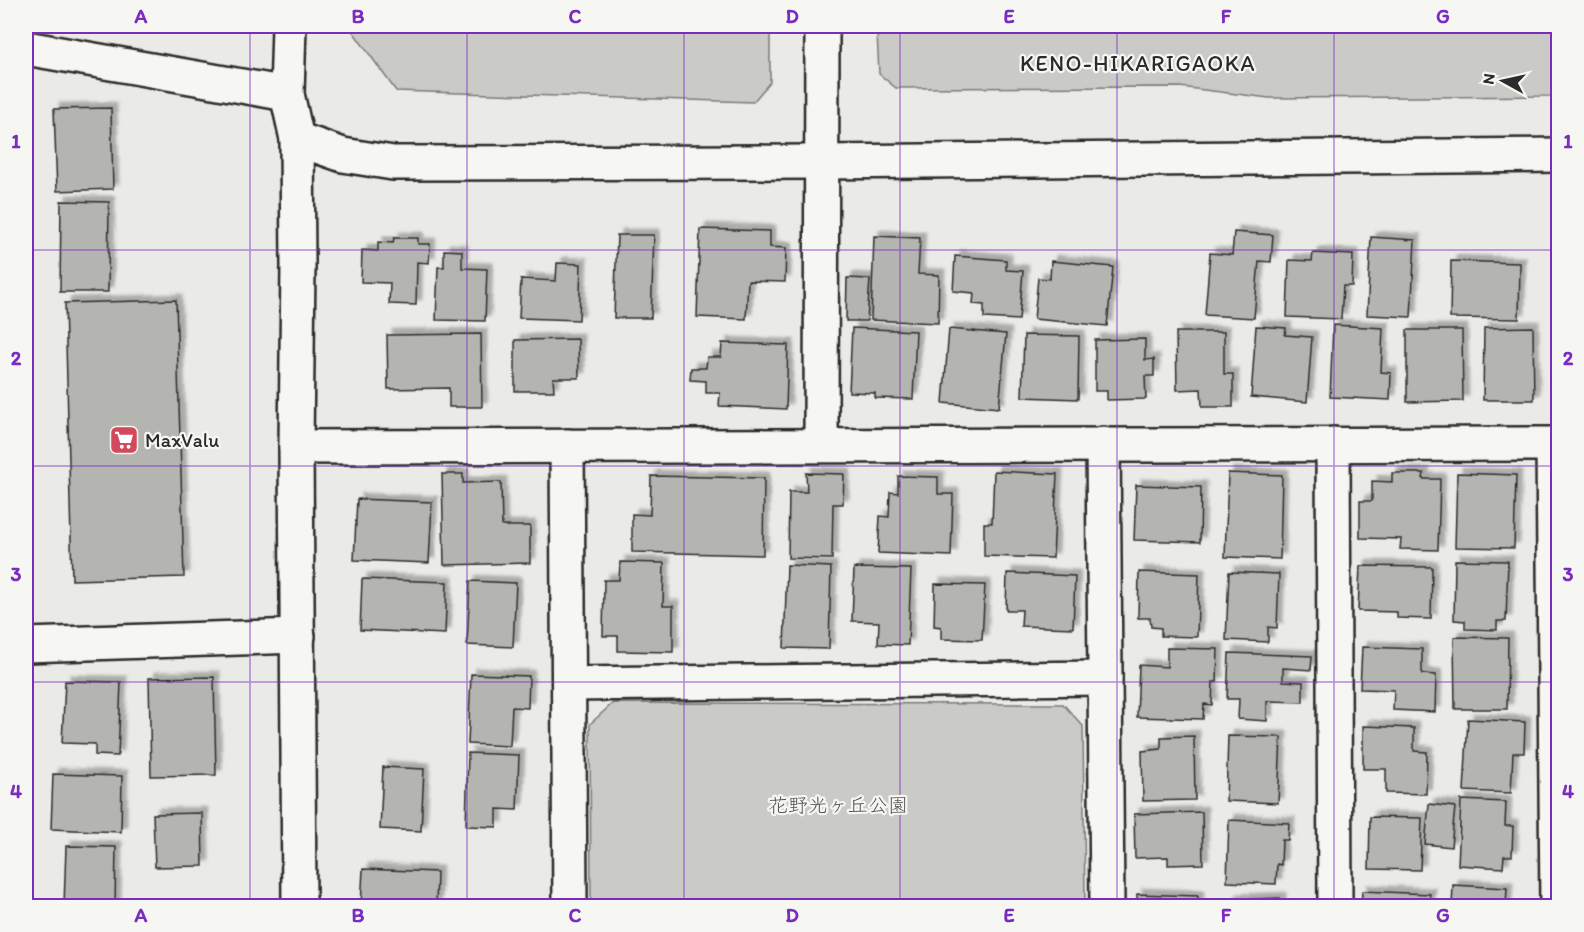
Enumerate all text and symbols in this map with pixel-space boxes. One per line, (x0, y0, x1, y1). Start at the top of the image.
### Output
text: A (134, 4, 148, 28)
text: B (352, 4, 365, 28)
text: C (569, 4, 582, 28)
text: D (785, 4, 799, 28)
text: E (1003, 4, 1015, 28)
text: F (1221, 4, 1232, 28)
text: G (1436, 4, 1450, 28)
district label: KENO-HIKARIGAOKA (1020, 50, 1256, 77)
north arrow (1473, 51, 1533, 111)
text: N (1478, 72, 1499, 86)
text: 1 (11, 129, 21, 153)
text: 1 (1563, 129, 1573, 153)
text: 2 (11, 346, 22, 370)
text: 2 (1563, 346, 1574, 370)
supermarket icon: MaxValu (108, 424, 140, 456)
place label: MaxValu (145, 428, 219, 452)
text: 3 (11, 562, 22, 586)
text: 3 (1563, 562, 1574, 586)
text: 4 (10, 779, 22, 803)
text: 4 (1562, 779, 1574, 803)
park label: 花野光ヶ丘公園 (768, 793, 908, 817)
text: A (134, 903, 148, 927)
text: B (352, 903, 365, 927)
text: C (569, 903, 582, 927)
text: D (785, 903, 799, 927)
text: E (1003, 903, 1015, 927)
text: F (1221, 903, 1232, 927)
text: G (1436, 903, 1450, 927)

